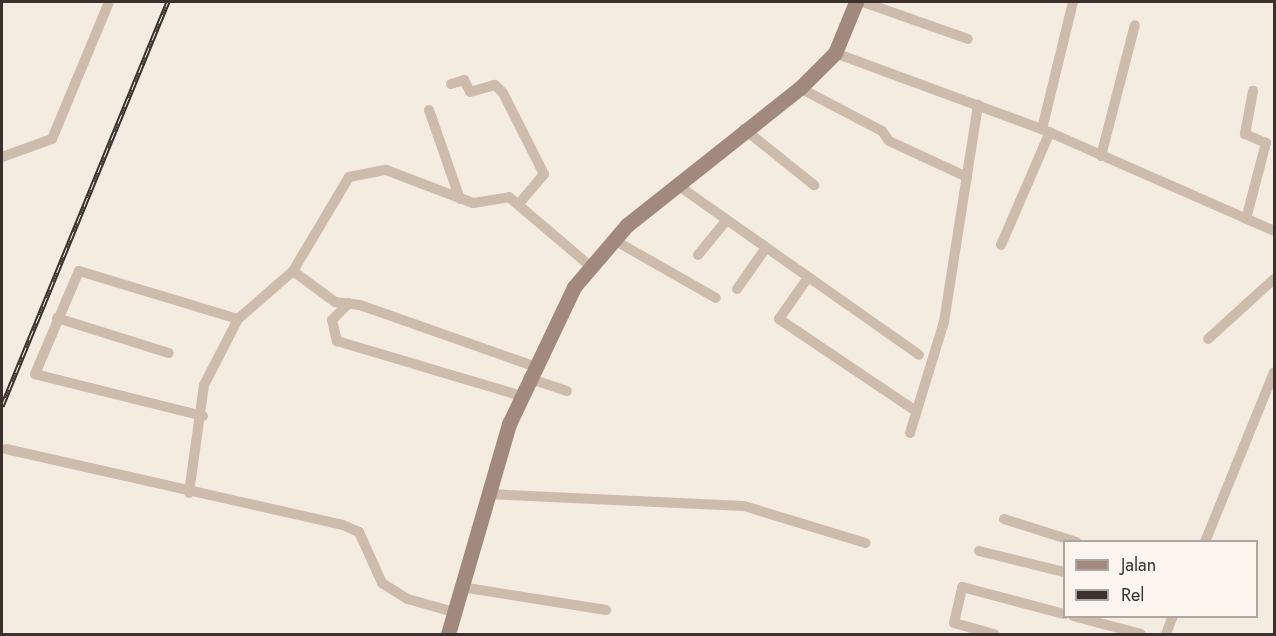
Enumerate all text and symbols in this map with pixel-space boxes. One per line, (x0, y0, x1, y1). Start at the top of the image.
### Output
legend (1063, 540, 1258, 618)
text: Jalan (1121, 552, 1156, 578)
text: Rel (1121, 582, 1145, 608)

